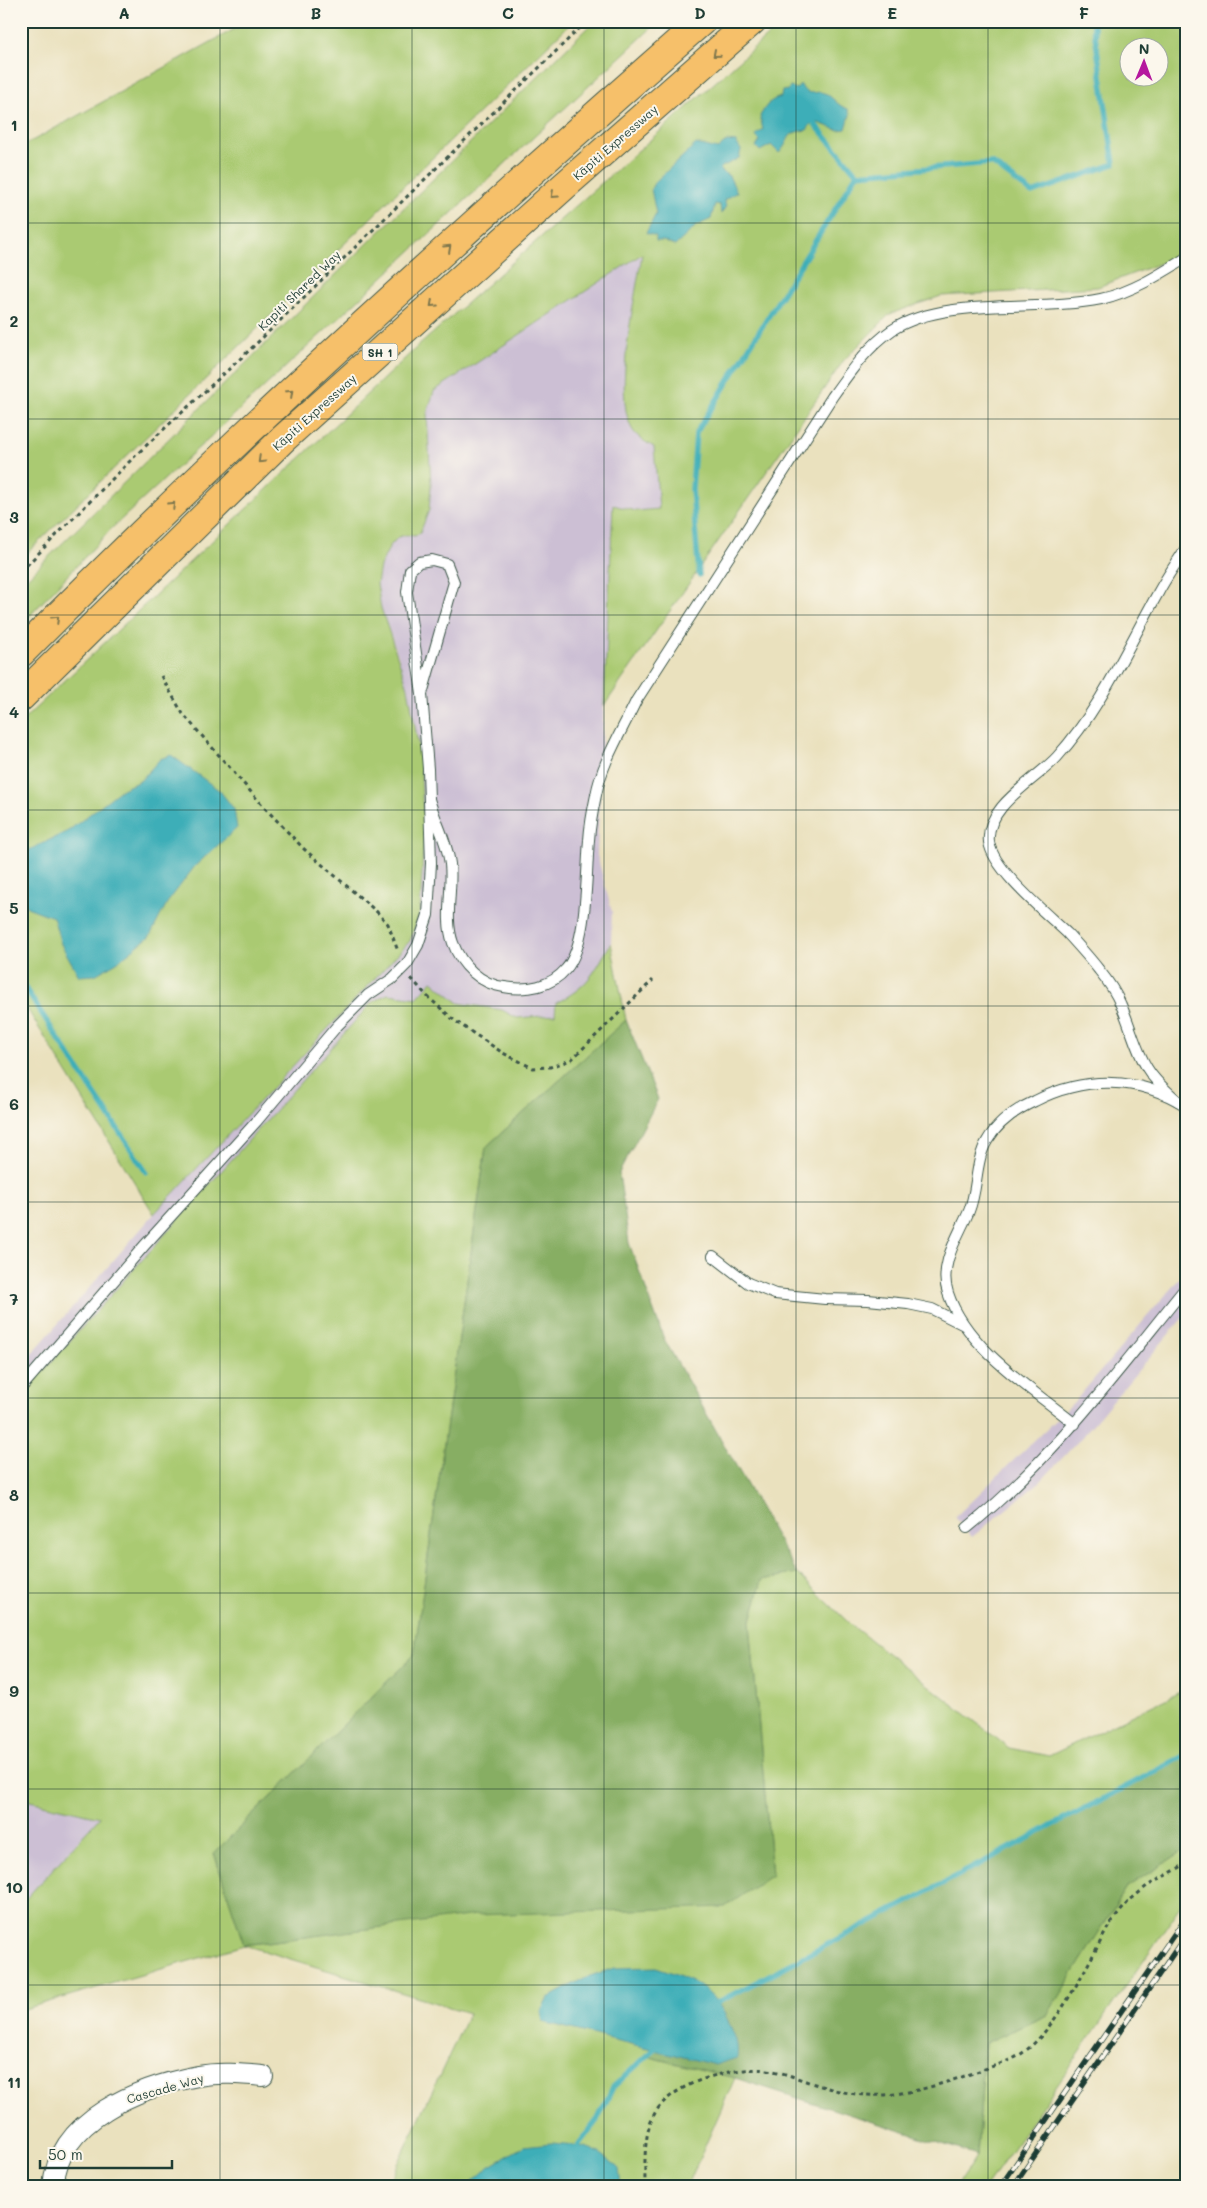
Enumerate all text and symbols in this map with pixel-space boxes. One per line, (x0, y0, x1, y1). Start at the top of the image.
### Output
text: A (118, 2, 130, 23)
text: B (311, 2, 321, 23)
text: C (502, 2, 514, 23)
text: D (694, 2, 706, 23)
text: E (887, 2, 897, 23)
text: F (1079, 2, 1089, 23)
north arrow (1120, 38, 1170, 88)
text: N (1139, 39, 1150, 58)
one-way arrow (713, 48, 722, 57)
street label: Kāpiti Expressway (569, 101, 661, 183)
text: 1 (10, 114, 18, 135)
one-way arrow (550, 189, 559, 198)
one-way arrow (443, 245, 452, 254)
street label: Kapiti Shared Way (254, 246, 344, 334)
one-way arrow (430, 298, 439, 307)
text: 2 (10, 310, 19, 331)
road number: SH 1 (362, 344, 398, 361)
street label: Kāpiti Expressway (269, 370, 359, 454)
one-way arrow (284, 390, 293, 399)
one-way arrow (258, 454, 267, 463)
one-way arrow (166, 502, 175, 511)
text: 3 (9, 506, 19, 527)
one-way arrow (50, 616, 59, 625)
text: 4 (9, 701, 19, 722)
text: 5 (9, 897, 19, 918)
text: 6 (9, 1093, 19, 1114)
text: 7 (10, 1288, 19, 1309)
text: 8 (9, 1484, 19, 1505)
text: 9 (9, 1680, 19, 1701)
text: 10 (5, 1876, 23, 1897)
street label: Cascade Way (125, 2069, 205, 2107)
text: 11 (7, 2071, 21, 2092)
scale bar (40, 2138, 172, 2170)
text: 50 m (48, 2144, 83, 2164)

